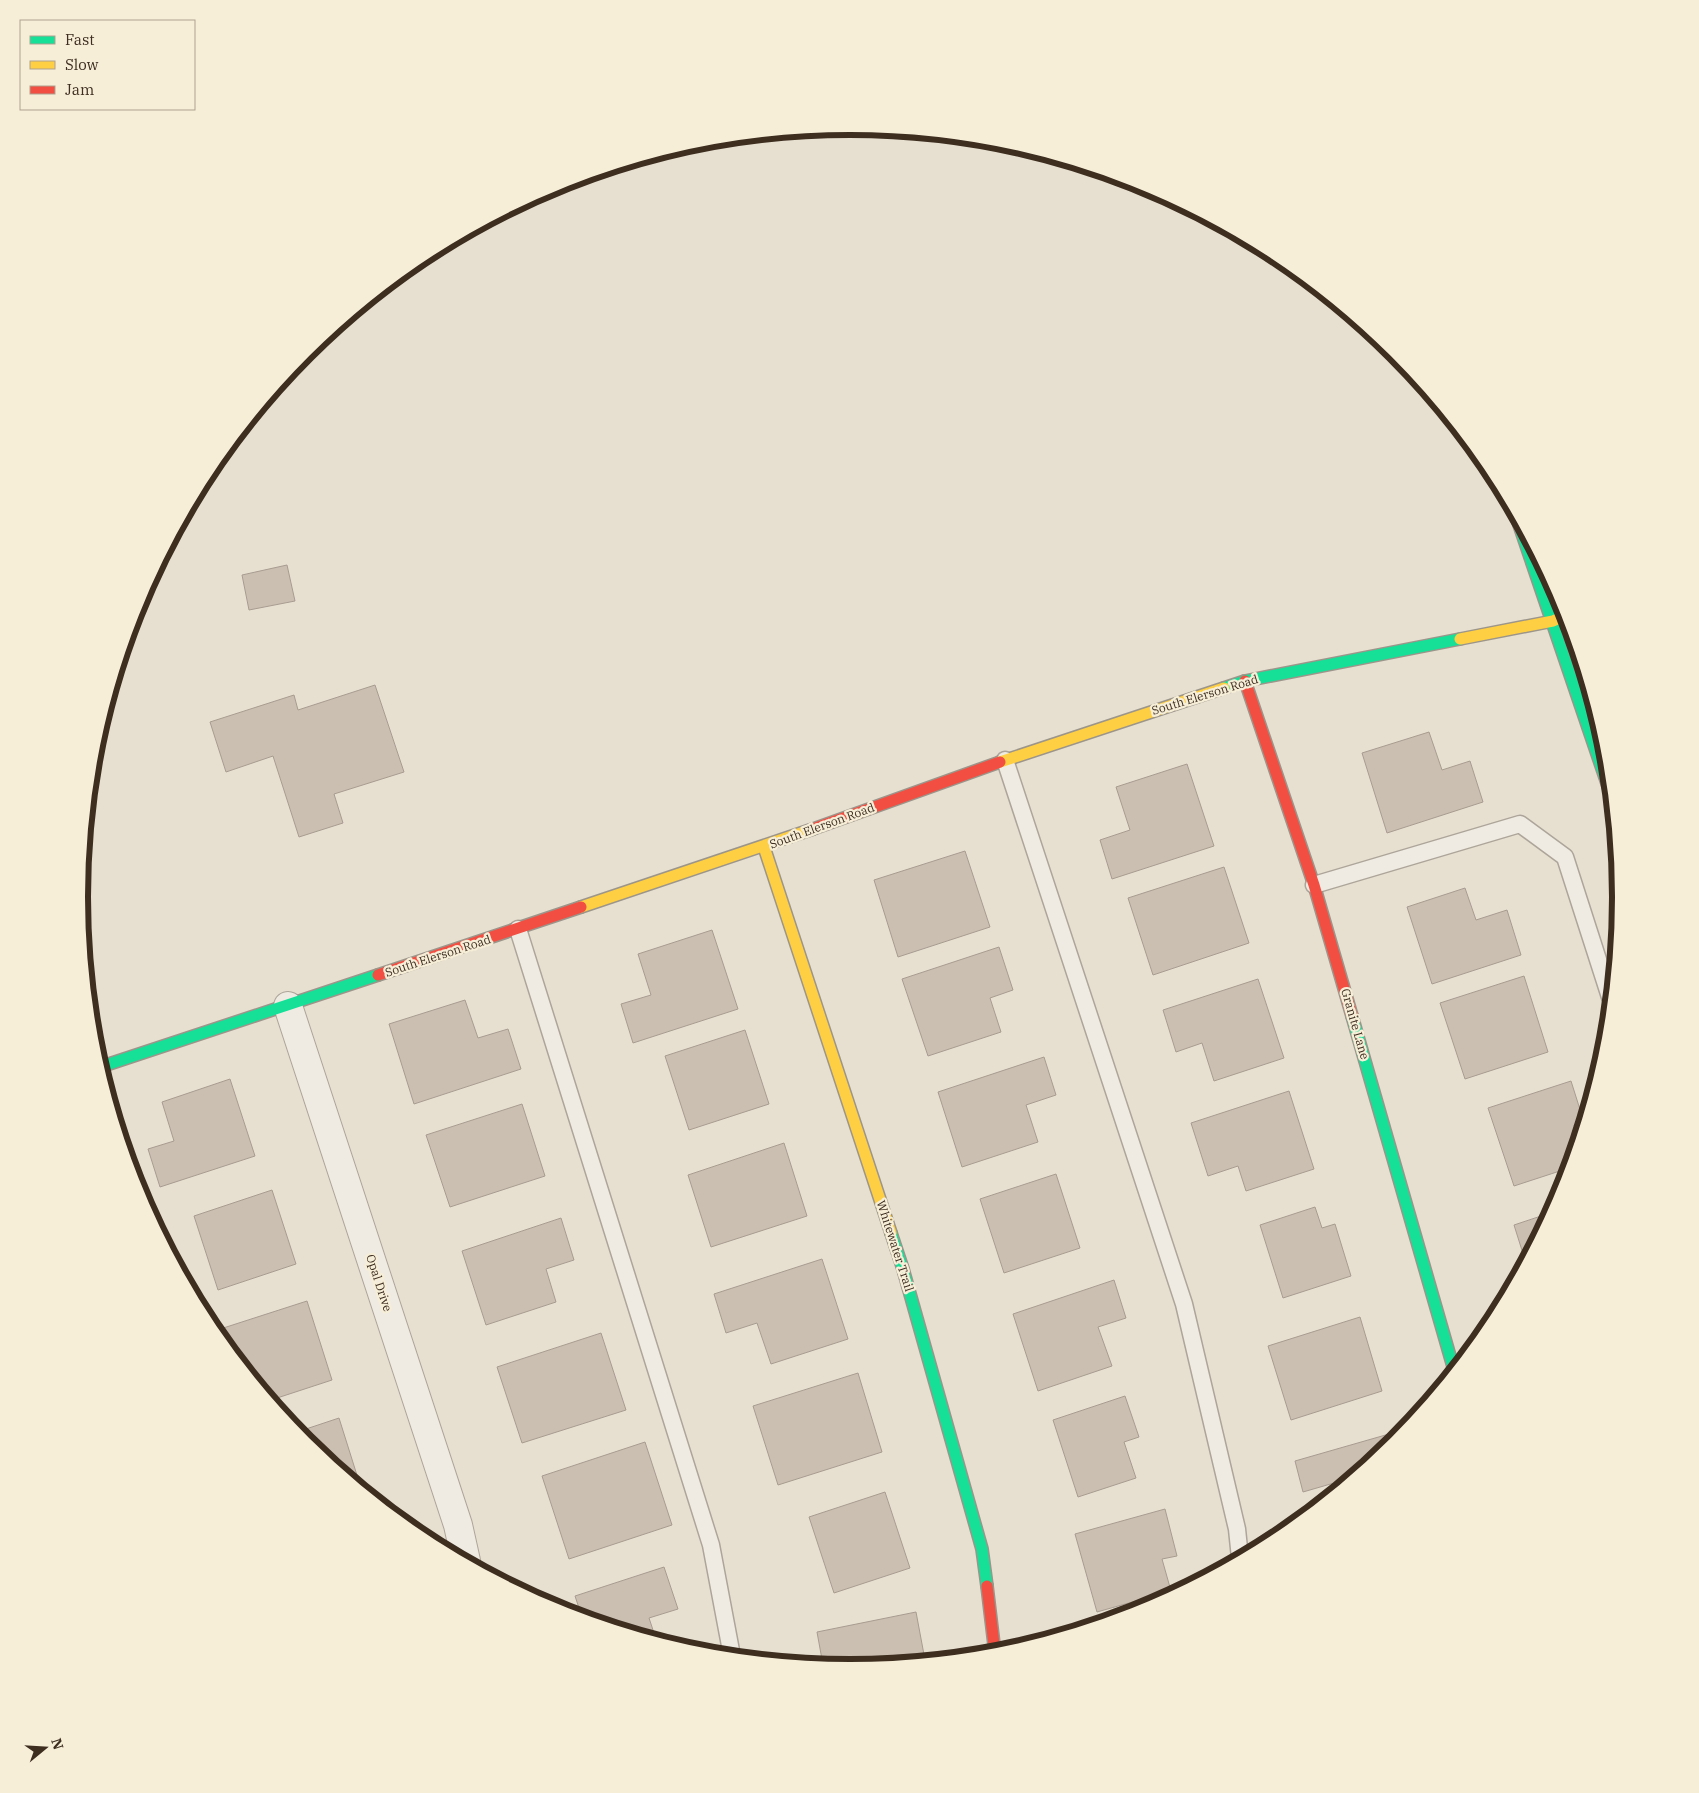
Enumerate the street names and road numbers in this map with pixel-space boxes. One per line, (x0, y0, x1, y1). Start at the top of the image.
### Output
street label: South Elerson Road (1150, 671, 1260, 718)
street label: South Elerson Road (767, 800, 876, 851)
street label: South Elerson Road (383, 931, 493, 980)
street label: Granite Lane (1338, 987, 1373, 1061)
street label: Whitewater Trail (874, 1198, 917, 1294)
street label: Opal Drive (363, 1252, 396, 1313)

